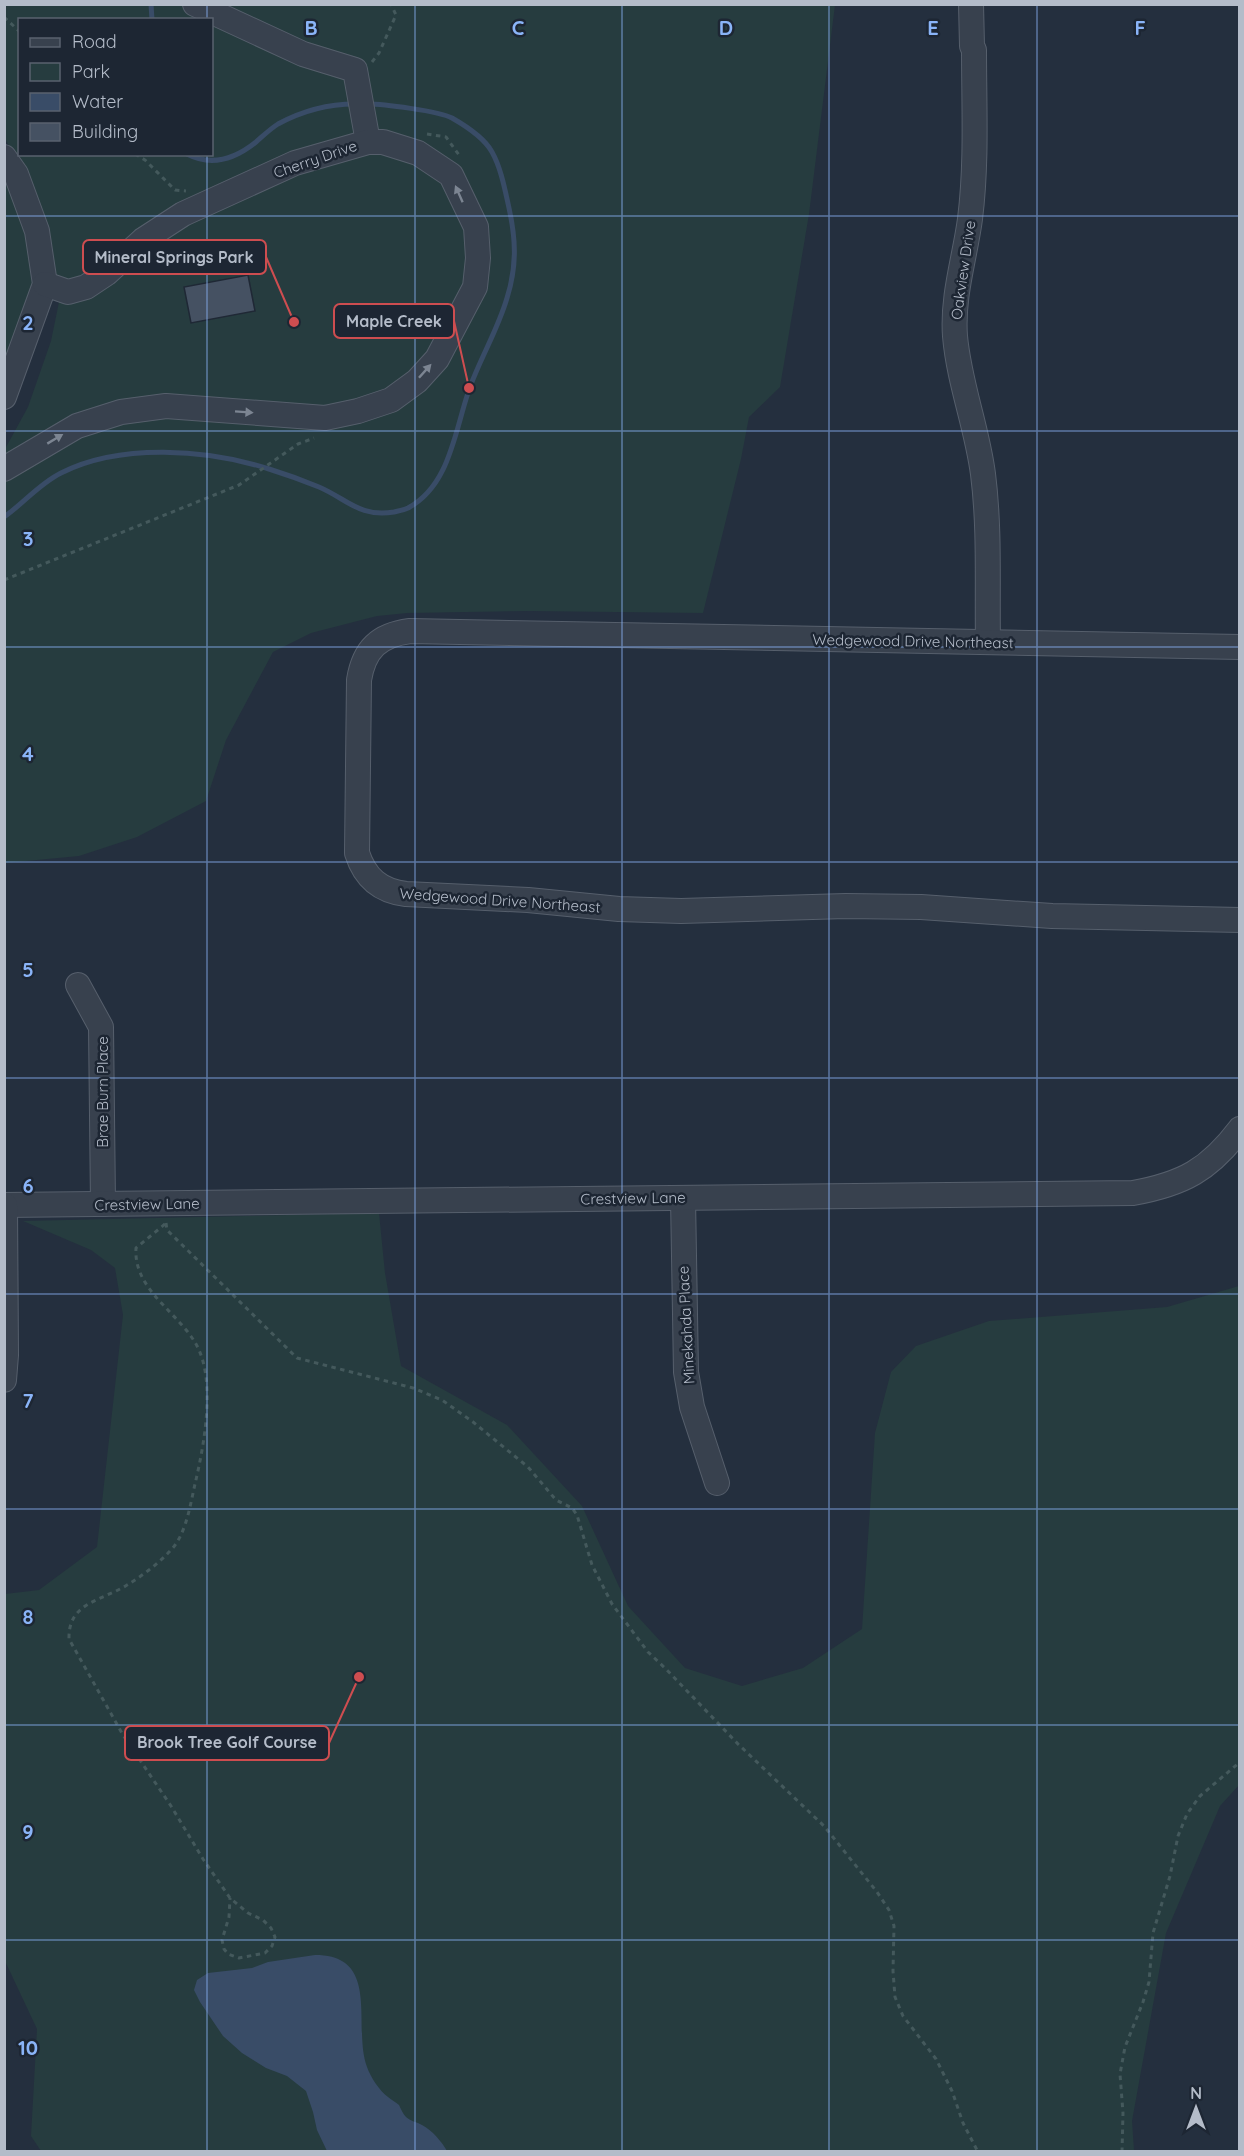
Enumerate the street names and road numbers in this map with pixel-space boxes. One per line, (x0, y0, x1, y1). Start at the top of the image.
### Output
street label: Cherry Drive (271, 136, 359, 182)
street label: Oakview Drive (947, 219, 979, 321)
street label: Wedgewood Drive Northeast (812, 630, 1014, 652)
street label: Wedgewood Drive Northeast (399, 884, 601, 916)
street label: Brae Burn Place (93, 1036, 112, 1148)
street label: Crestview Lane (580, 1188, 686, 1208)
street label: Crestview Lane (94, 1194, 200, 1214)
street label: Minekahda Place (673, 1265, 699, 1385)

